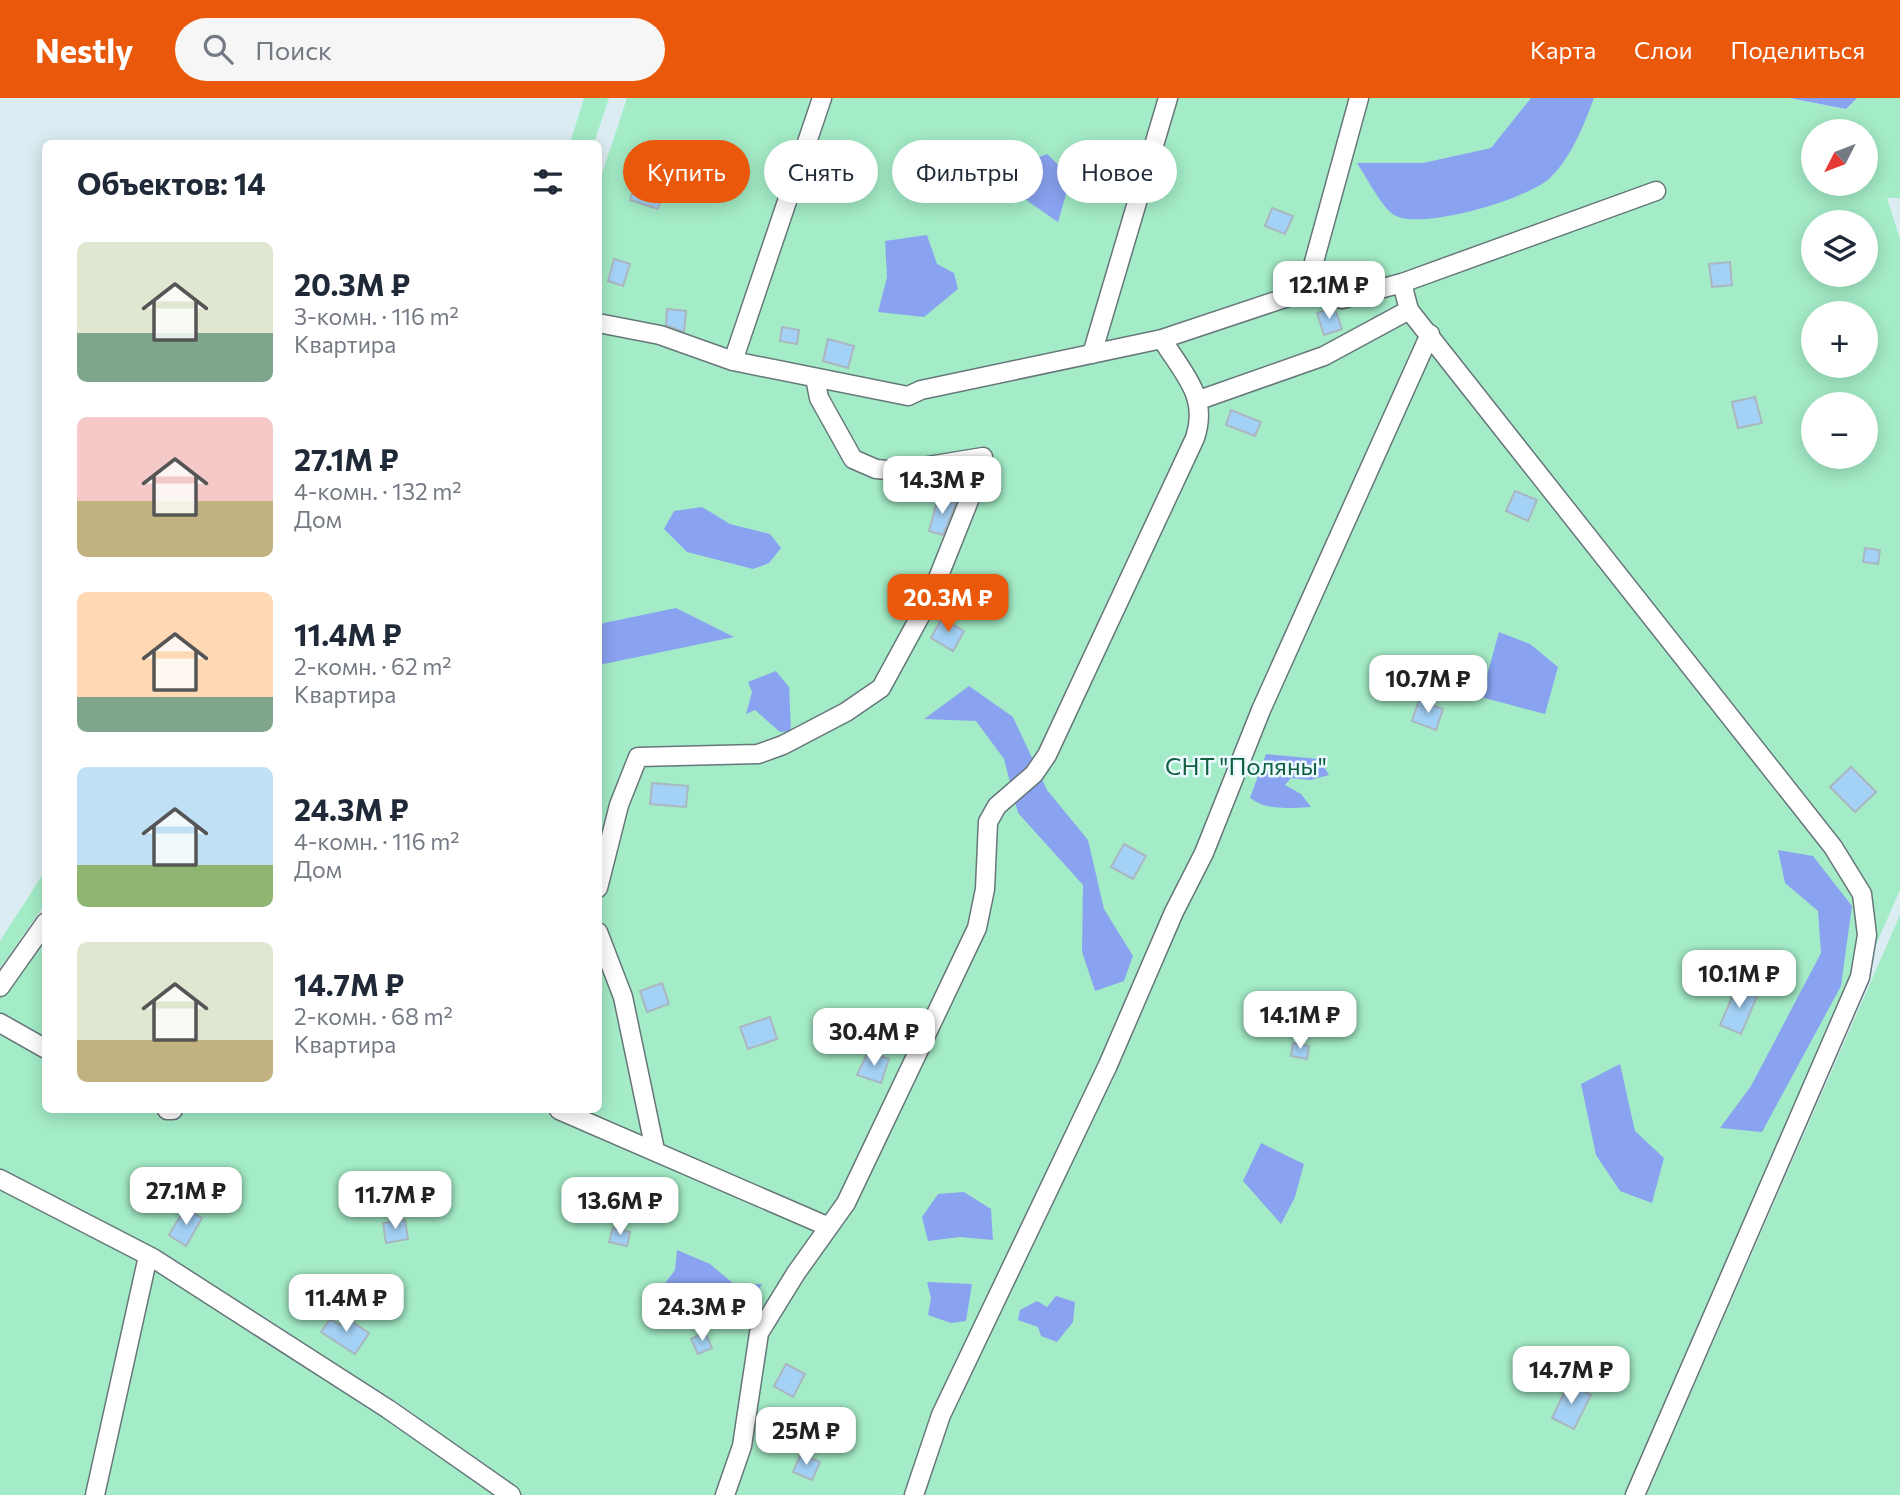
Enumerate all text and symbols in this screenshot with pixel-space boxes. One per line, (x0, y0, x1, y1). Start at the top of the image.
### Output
search box (175, 18, 665, 81)
text: Nestly (35, 29, 133, 70)
icon: search (199, 30, 237, 68)
text: Поиск (255, 34, 332, 65)
text: Карта (1530, 35, 1596, 64)
text: Слои (1634, 35, 1692, 64)
text: Поделиться (1730, 35, 1865, 64)
north arrow (1801, 119, 1878, 196)
map controls (1801, 119, 1878, 469)
chip: Купить (623, 140, 750, 203)
chip: Снять (764, 140, 878, 203)
chip: Фильтры (892, 140, 1043, 203)
chip: Новое (1057, 140, 1177, 203)
icon: filters (529, 163, 567, 201)
text: Объектов: 14 (77, 164, 266, 201)
button: layers (1801, 210, 1878, 287)
pin: 12.1M ₽ (1264, 262, 1394, 321)
text: 20.3M ₽ (294, 265, 410, 302)
icon: home (133, 270, 217, 354)
text: 12.1M ₽ (1289, 270, 1369, 298)
button: + (1801, 301, 1878, 378)
text: 3-комн. · 116 m² (294, 302, 459, 330)
text: Квартира (294, 330, 396, 358)
button: − (1801, 392, 1878, 469)
text: 27.1M ₽ (294, 440, 399, 477)
icon: home (133, 445, 217, 529)
pin: 14.3M ₽ (877, 456, 1007, 516)
text: 14.3M ₽ (899, 465, 985, 493)
text: 4-комн. · 132 m² (294, 477, 461, 505)
text: Дом (294, 505, 342, 533)
pin: 20.3M ₽ (883, 574, 1013, 634)
text: 20.3M ₽ (903, 583, 993, 611)
text: 11.4M ₽ (294, 615, 402, 652)
icon: home (133, 620, 217, 704)
text: 2-комн. · 62 m² (294, 652, 451, 680)
pin: 10.7M ₽ (1363, 656, 1493, 715)
text: 10.7M ₽ (1385, 664, 1471, 692)
text: Квартира (294, 680, 396, 708)
park label: СНТ "Поляны" (1165, 751, 1327, 780)
text: 24.3M ₽ (294, 790, 409, 827)
icon: home (133, 795, 217, 879)
text: 4-комн. · 116 m² (294, 827, 459, 855)
text: Дом (294, 855, 342, 883)
pin: 10.1M ₽ (1674, 950, 1804, 1010)
text: 10.1M ₽ (1698, 959, 1780, 987)
text: 14.7M ₽ (294, 965, 404, 1002)
icon: home (133, 970, 217, 1054)
pin: 14.1M ₽ (1235, 992, 1365, 1051)
text: 14.1M ₽ (1260, 1000, 1340, 1028)
text: 2-комн. · 68 m² (294, 1002, 453, 1030)
pin: 30.4M ₽ (809, 1009, 939, 1068)
text: 30.4M ₽ (829, 1017, 919, 1045)
text: Квартира (294, 1030, 396, 1058)
pin: 27.1M ₽ (121, 1168, 251, 1227)
pin: 11.7M ₽ (330, 1172, 460, 1231)
text: 27.1M ₽ (146, 1176, 226, 1204)
pin: 13.6M ₽ (555, 1178, 685, 1237)
text: 11.7M ₽ (354, 1180, 436, 1208)
text: 13.6M ₽ (577, 1186, 663, 1214)
pin: 11.4M ₽ (281, 1274, 411, 1334)
text: 11.4M ₽ (305, 1283, 387, 1311)
pin: 24.3M ₽ (637, 1284, 767, 1343)
text: 24.3M ₽ (658, 1292, 746, 1320)
pin: 14.7M ₽ (1506, 1346, 1636, 1406)
text: 14.7M ₽ (1529, 1355, 1613, 1383)
pin: 25M ₽ (757, 1408, 855, 1467)
text: 25M ₽ (772, 1416, 840, 1444)

